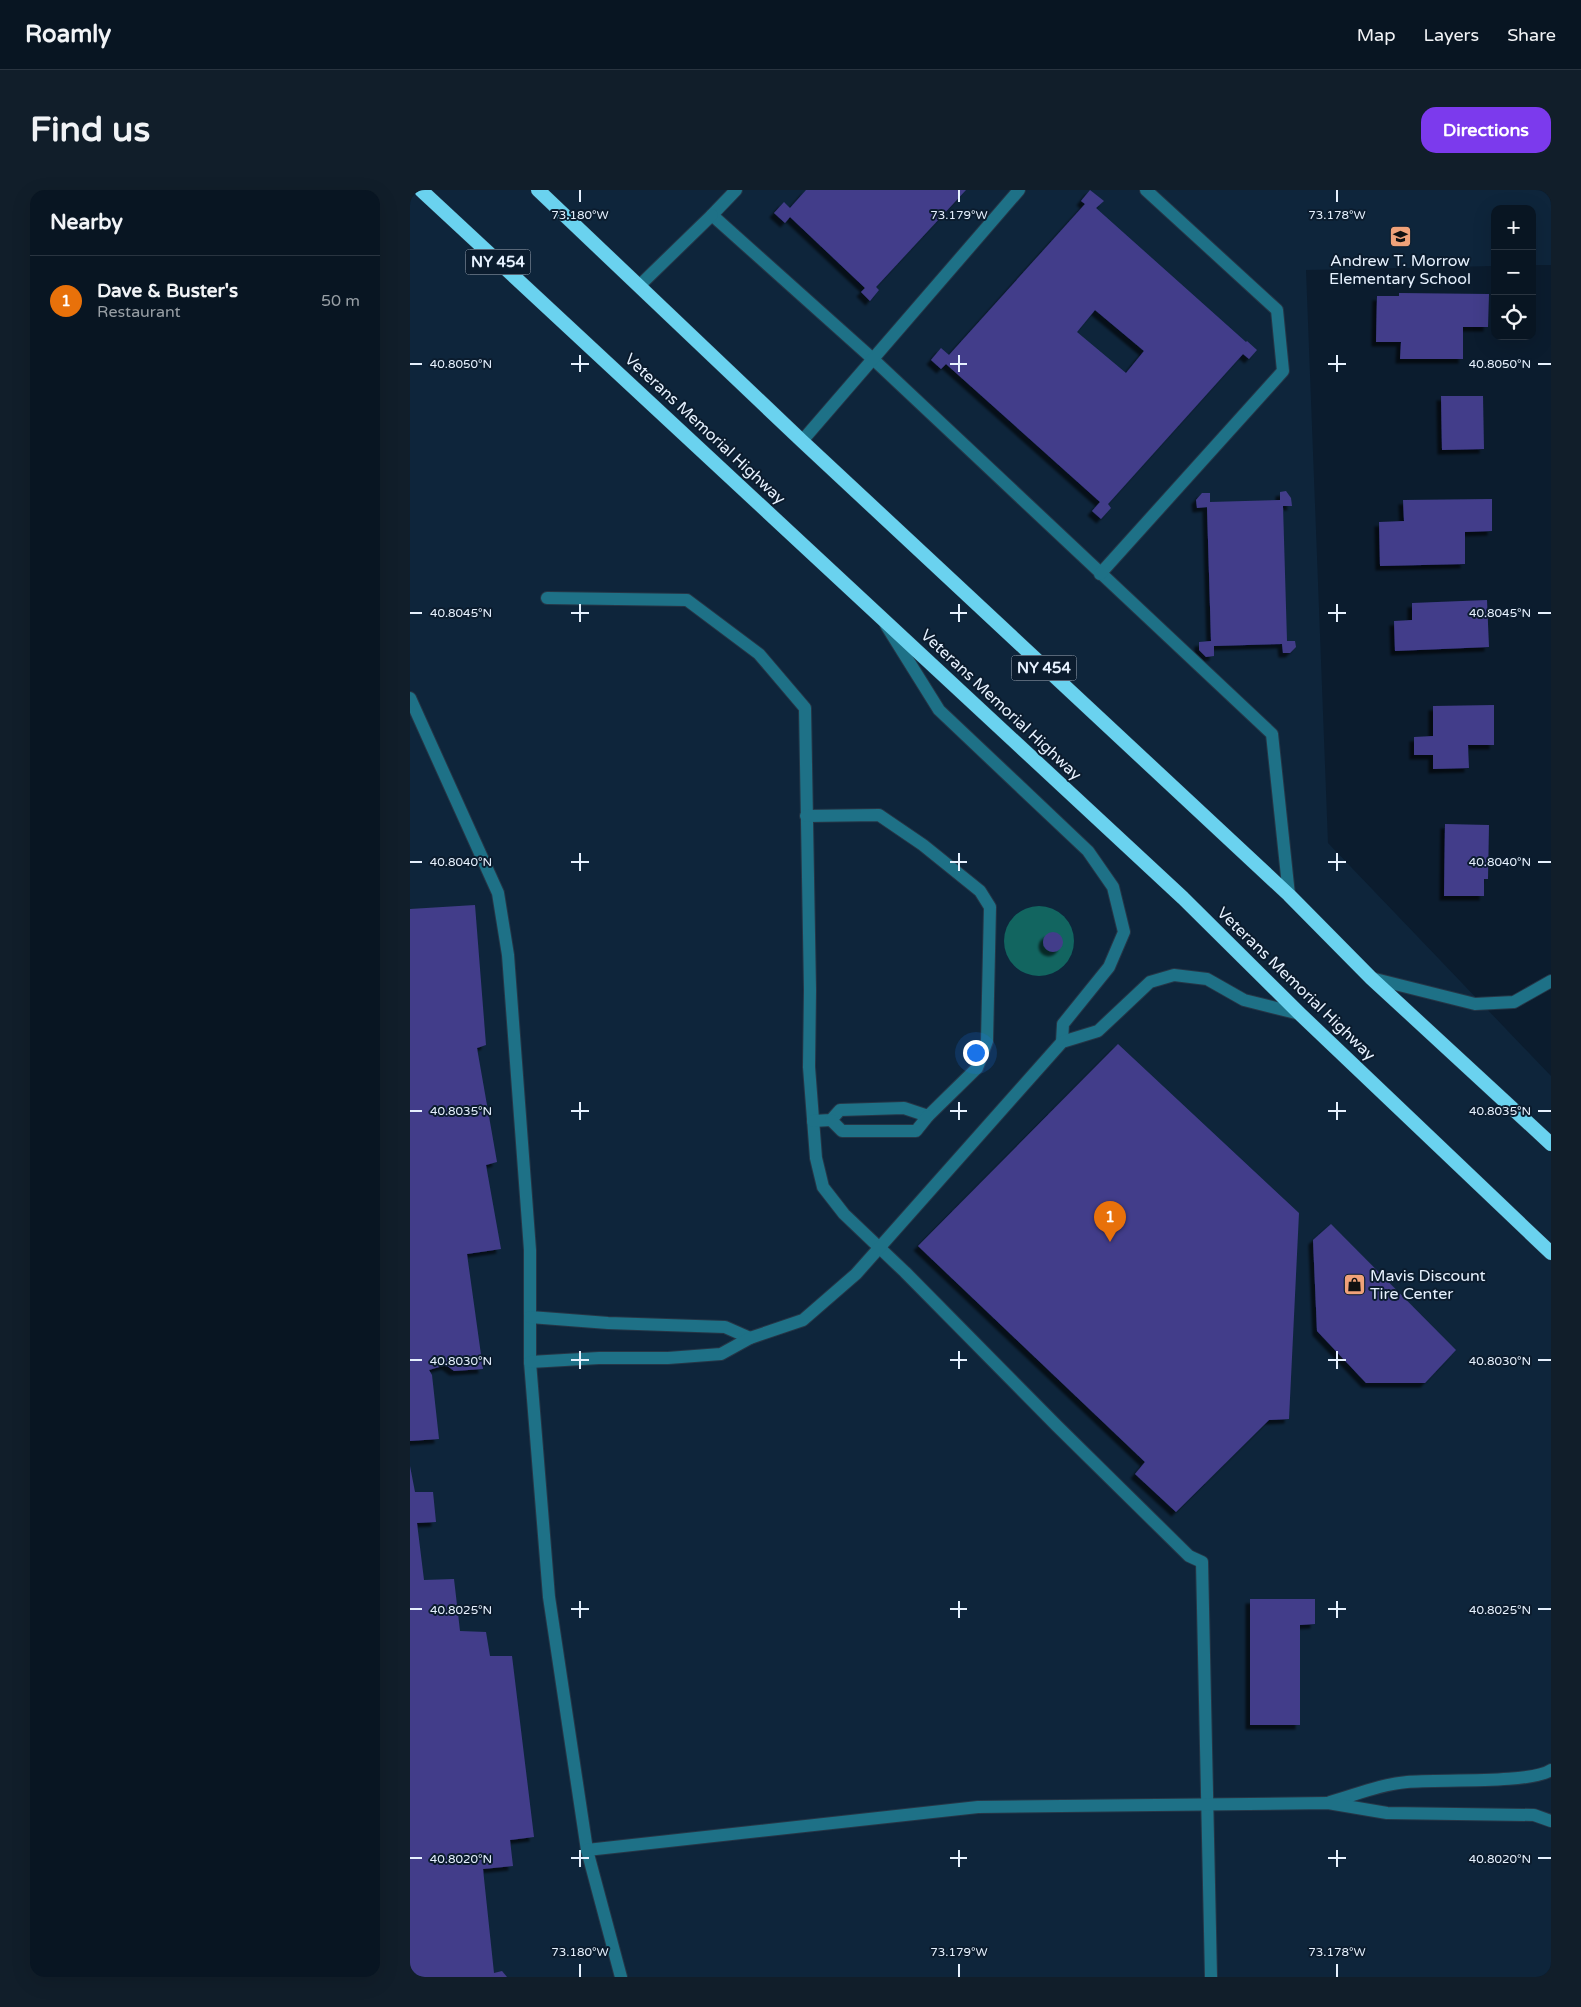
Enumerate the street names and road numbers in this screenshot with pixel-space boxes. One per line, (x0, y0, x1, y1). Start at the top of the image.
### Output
road number: NY 454 (466, 250, 530, 274)
street label: Veterans Memorial Highway (620, 349, 790, 509)
street label: Veterans Memorial Highway (916, 625, 1086, 785)
road number: NY 454 (1012, 656, 1076, 680)
street label: Veterans Memorial Highway (1213, 903, 1380, 1065)

